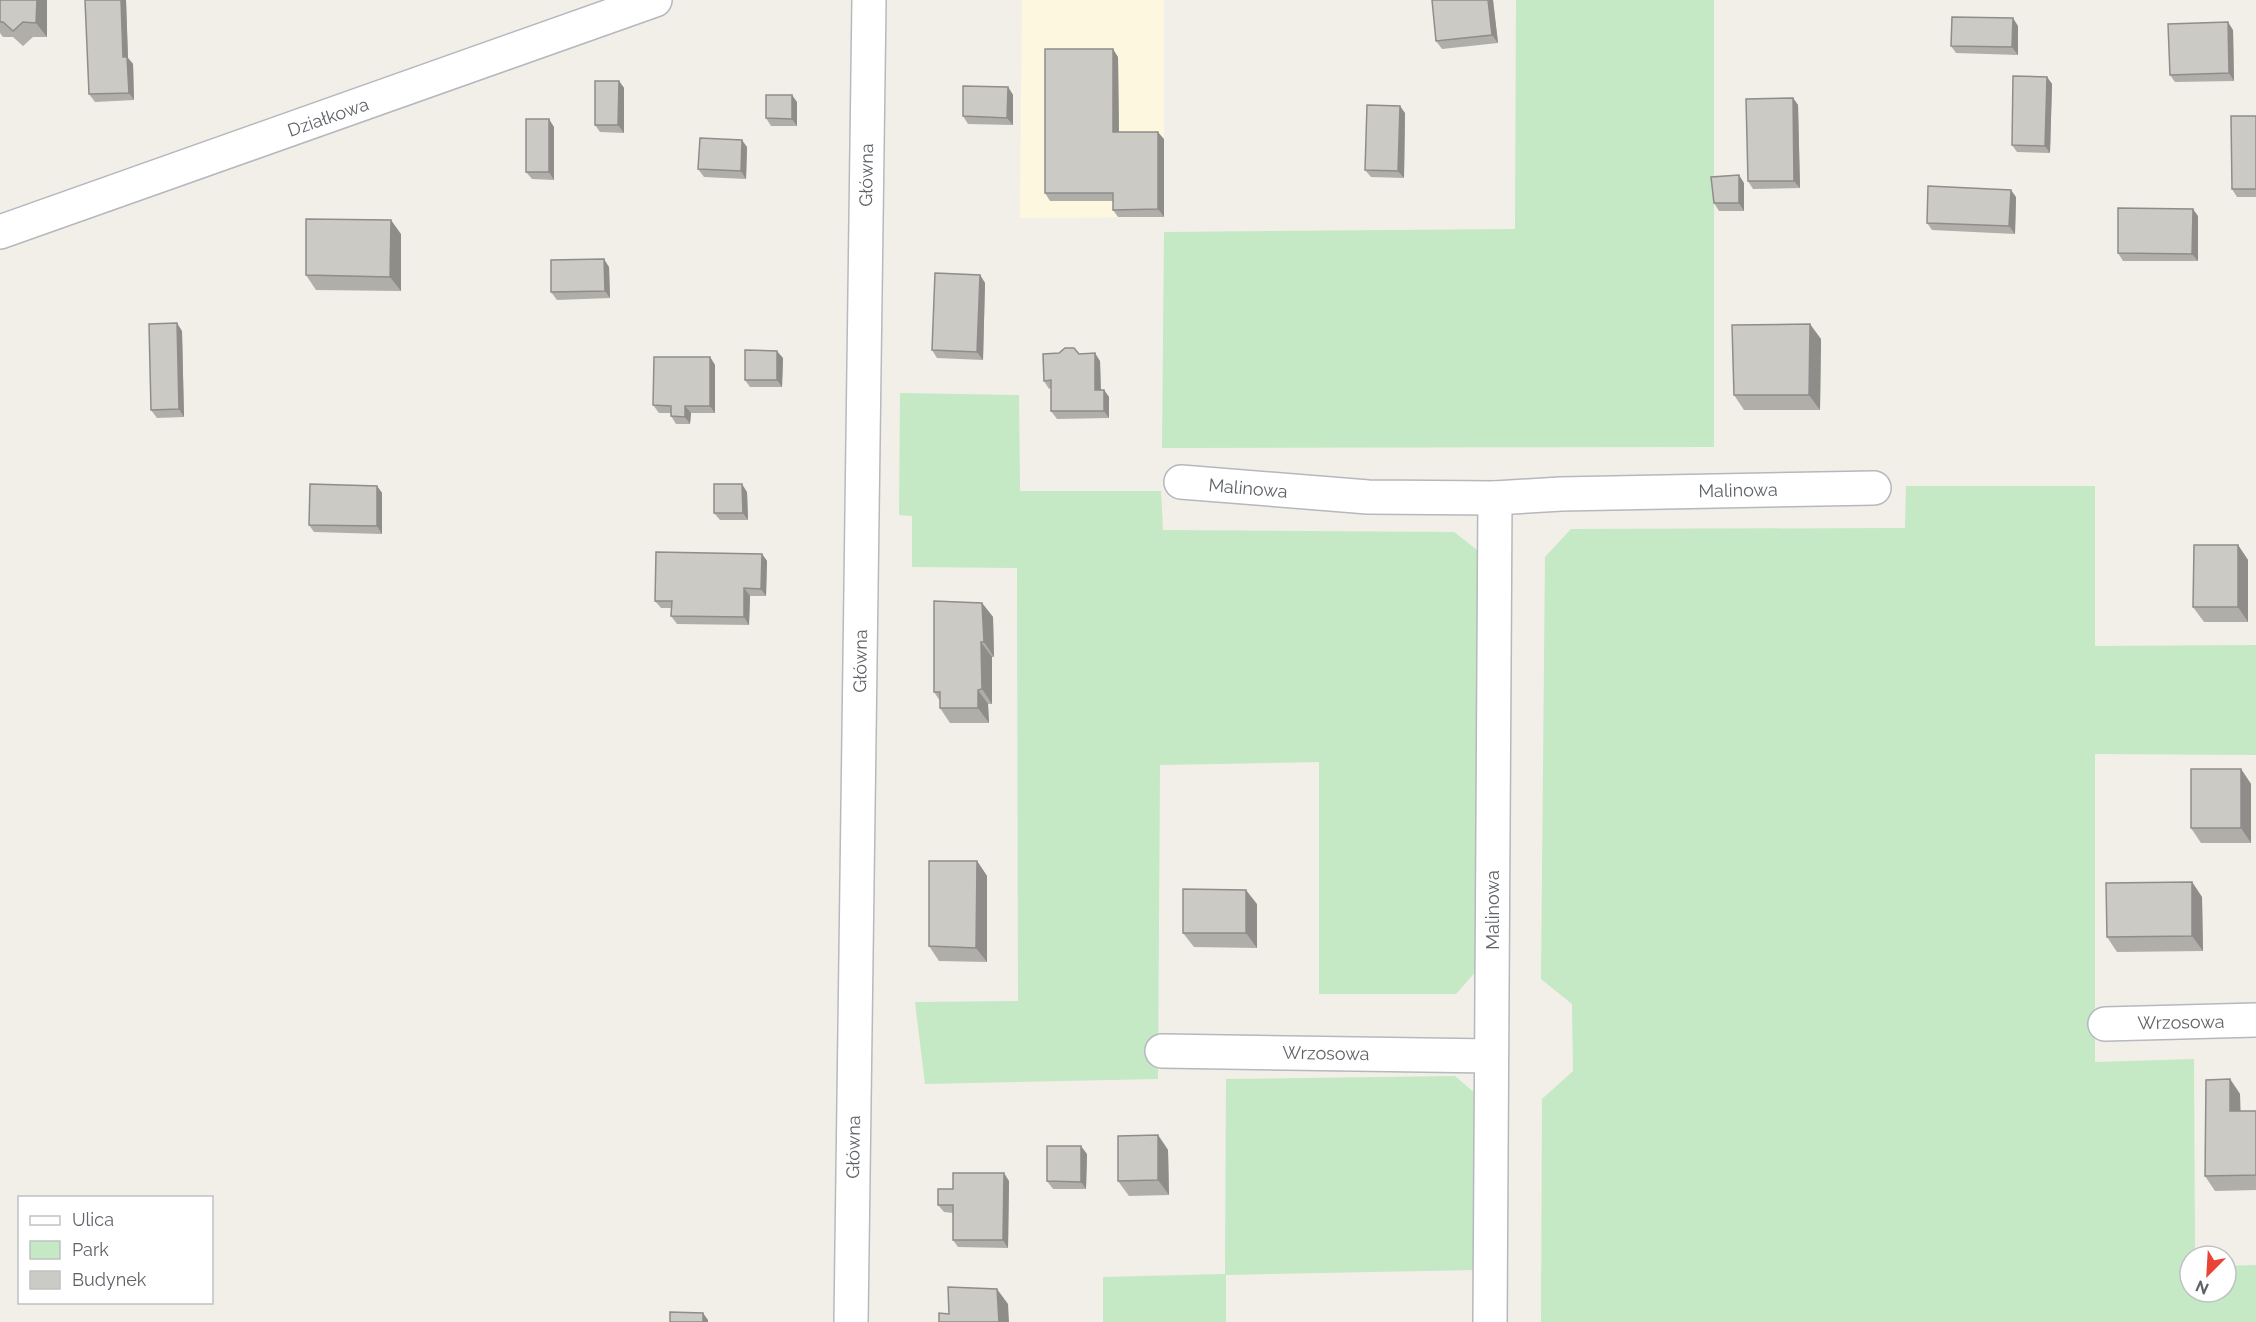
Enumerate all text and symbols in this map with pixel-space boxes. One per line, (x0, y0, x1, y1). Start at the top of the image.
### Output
street label: Działkowa (285, 93, 371, 141)
street label: Główna (855, 143, 877, 207)
street label: Malinowa (1208, 474, 1288, 502)
street label: Malinowa (1698, 479, 1778, 501)
street label: Główna (849, 629, 871, 693)
street label: Malinowa (1482, 870, 1503, 950)
street label: Wrzosowa (2137, 1011, 2225, 1033)
street label: Wrzosowa (1282, 1042, 1370, 1064)
street label: Główna (842, 1115, 864, 1179)
legend (18, 1196, 213, 1304)
text: Ulica (72, 1209, 114, 1230)
text: Park (72, 1239, 109, 1260)
north arrow (2178, 1244, 2238, 1304)
text: Budynek (72, 1269, 147, 1290)
text: N (2193, 1276, 2212, 1298)

